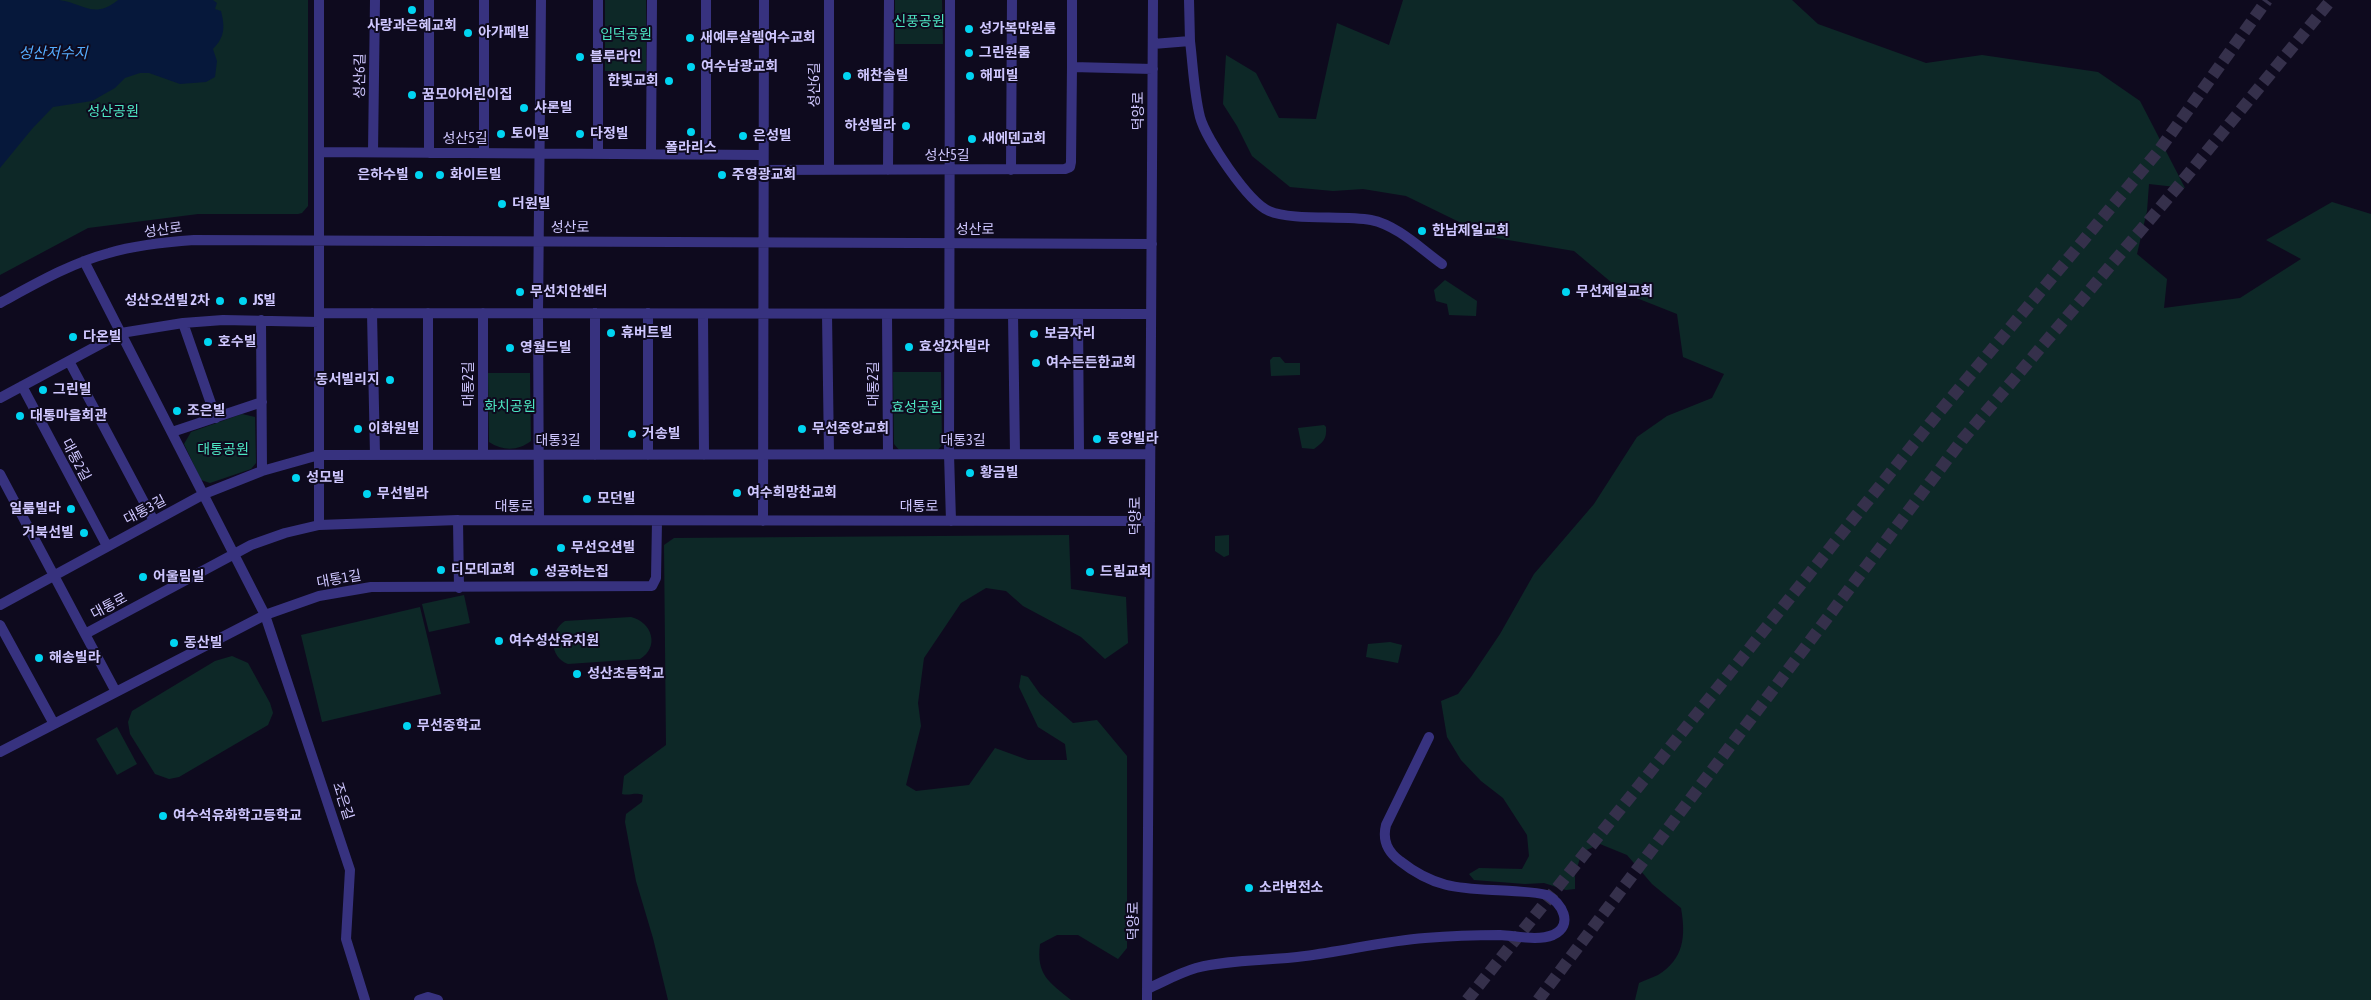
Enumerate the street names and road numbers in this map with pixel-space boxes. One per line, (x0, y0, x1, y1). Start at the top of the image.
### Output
street label: 성산6길 (351, 53, 369, 99)
street label: 성산6길 (807, 62, 823, 108)
street label: 덕양로 (1131, 92, 1147, 130)
street label: 성산5길 (442, 131, 488, 147)
street label: 성산5길 (924, 148, 970, 164)
street label: 성산로 (143, 219, 183, 241)
street label: 성산로 (551, 220, 589, 236)
street label: 성산로 (956, 222, 994, 238)
street label: 대통2길 (461, 361, 477, 407)
street label: 대통2길 (866, 361, 882, 407)
street label: 대통3길 (535, 433, 581, 449)
street label: 대통3길 (940, 433, 986, 449)
street label: 대통2길 (58, 436, 94, 484)
street label: 대통3길 (121, 492, 169, 528)
street label: 덕양로 (1128, 497, 1144, 535)
street label: 대통로 (495, 499, 533, 515)
street label: 대통로 (900, 499, 938, 515)
street label: 대통1길 (315, 567, 363, 591)
street label: 대통로 (88, 590, 130, 622)
street label: 조은길 (329, 780, 357, 822)
street label: 덕양로 (1126, 902, 1142, 940)

